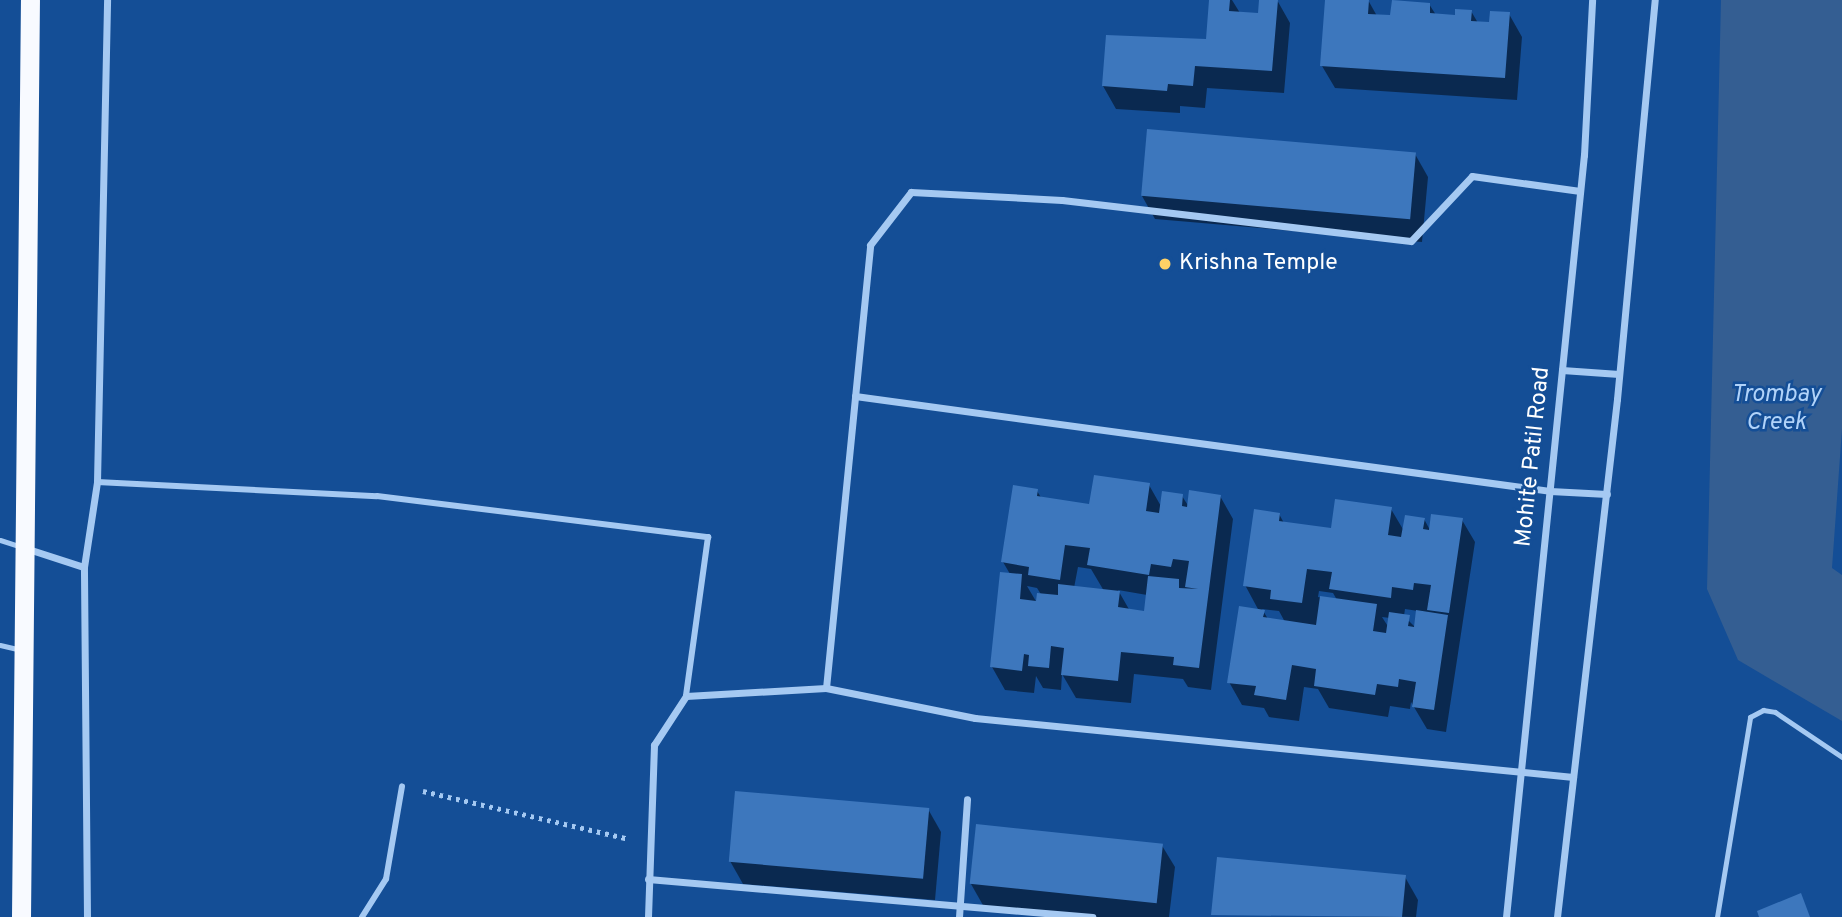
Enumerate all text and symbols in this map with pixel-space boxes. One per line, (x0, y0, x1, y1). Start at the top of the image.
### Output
place label: Krishna Temple (1179, 250, 1339, 278)
marker: Krishna Temple (1157, 256, 1173, 272)
street label: Mohite Patil Road (1511, 366, 1557, 548)
water label: Trombay Creek (1731, 382, 1821, 438)

